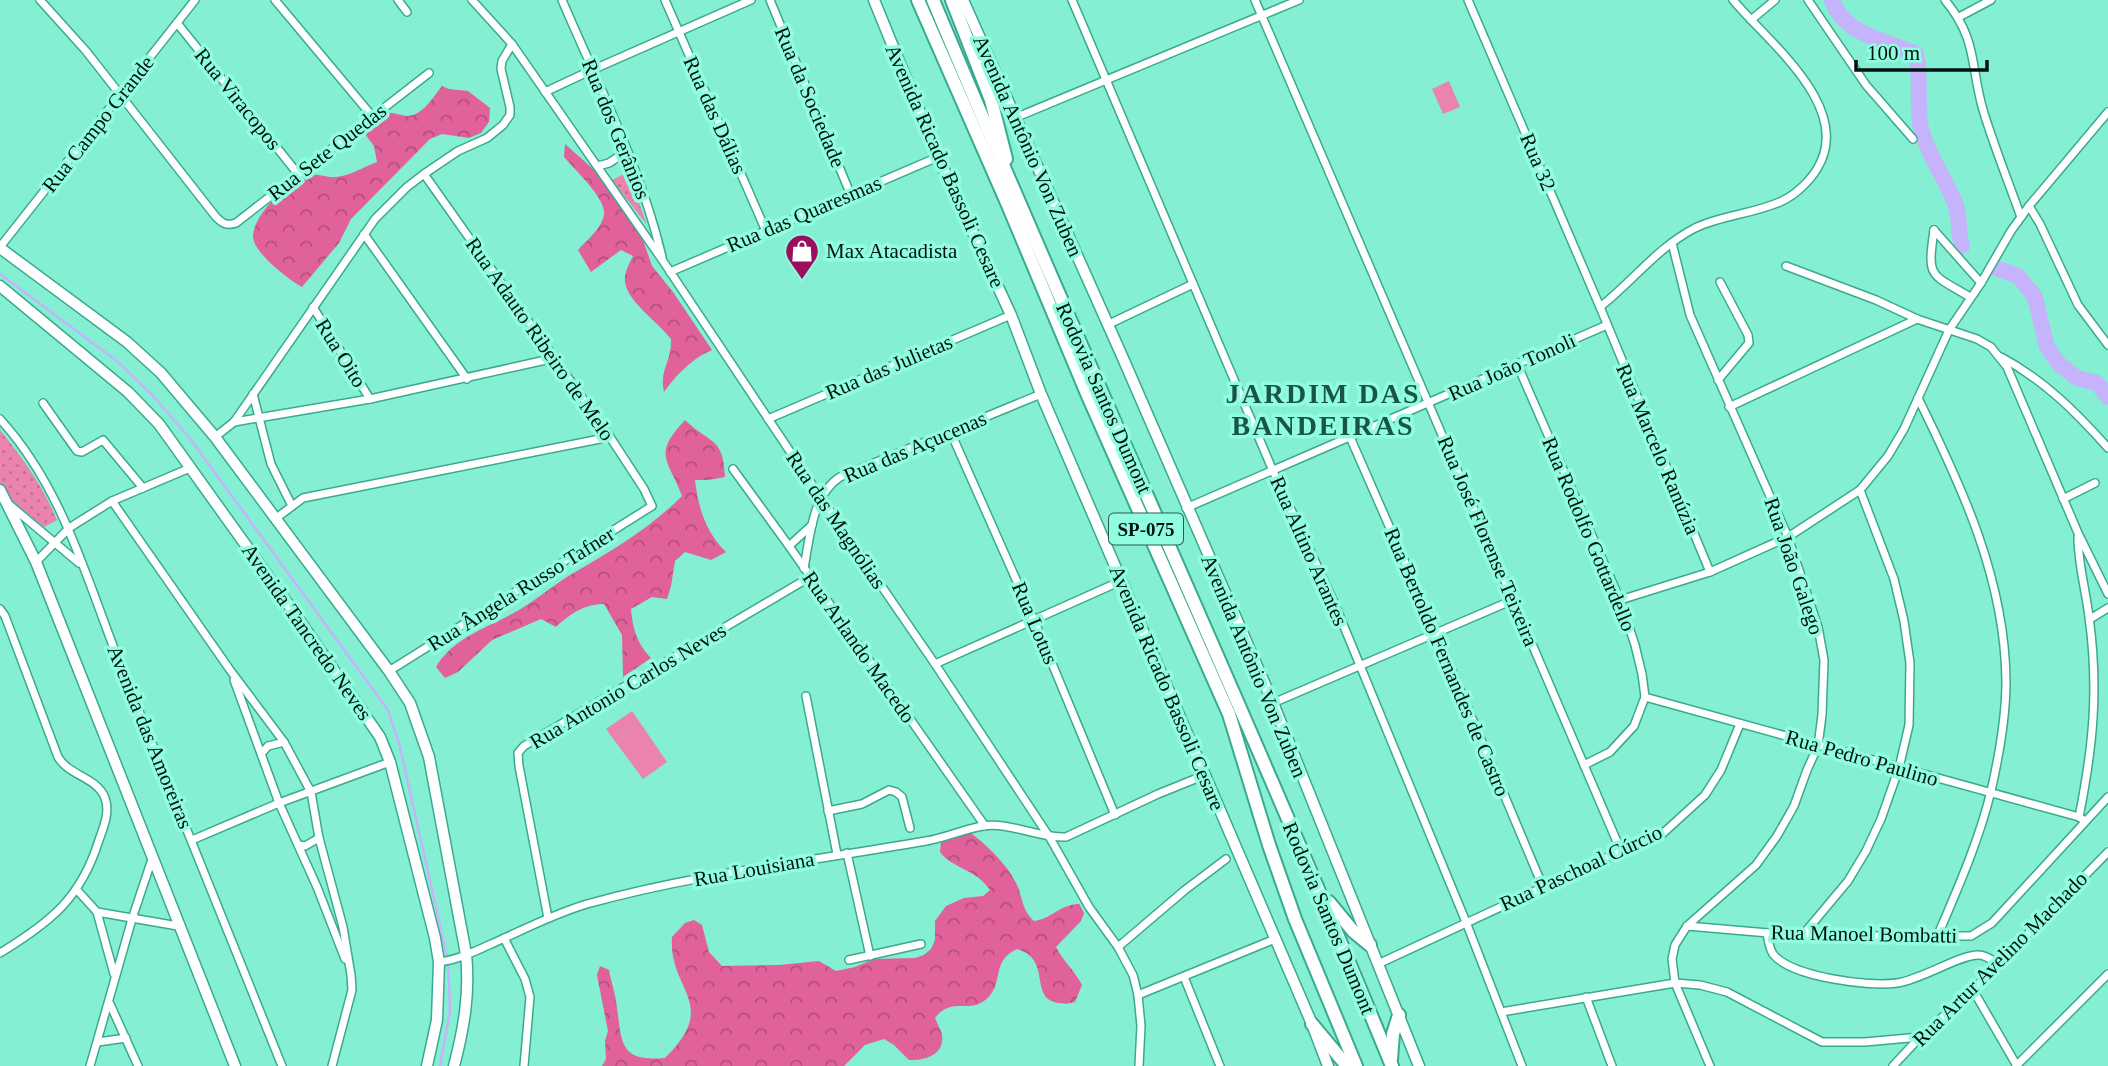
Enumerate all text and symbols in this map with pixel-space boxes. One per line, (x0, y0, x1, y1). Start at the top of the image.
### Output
street label: Rua da Sociedade (770, 23, 850, 171)
scale bar (1856, 28, 1987, 72)
street label: Avenida Antônio Von Zuben (968, 32, 1088, 261)
street label: Avenida Ricado Bassoli Cesare (880, 41, 1010, 291)
text: 100 m (1867, 41, 1920, 65)
street label: Rua Viracopos (190, 43, 286, 155)
street label: Rua Campo Grande (37, 51, 159, 197)
street label: Rua das Dálias (678, 53, 752, 177)
street label: Rua dos Gerânios (577, 55, 655, 203)
street label: Rua Sete Quedas (263, 98, 391, 206)
street label: Rua 32 (1515, 130, 1561, 194)
street label: Rua das Quaresmas (723, 171, 885, 257)
shop icon: Max Atacadista (783, 232, 821, 281)
street label: Rua Adauto Ribeiro de Melo (461, 233, 619, 445)
place label: Max Atacadista (826, 239, 958, 263)
street label: Rodovia Santos Dumont (1051, 299, 1157, 497)
street label: Rua Oito (311, 314, 371, 392)
street label: Rua João Tonoli (1445, 328, 1580, 406)
street label: Rua das Julietas (822, 330, 956, 404)
street label: Rua Marcelo Ranúzia (1611, 360, 1705, 539)
district label: JARDIM DAS BANDEIRAS (1226, 378, 1421, 441)
street label: Rua das Açucenas (840, 406, 990, 488)
street label: Rua José Florense Teixeira (1433, 432, 1543, 650)
street label: Rua Rodolfo Gottardello (1537, 433, 1641, 635)
street label: Rua das Magnólias (781, 447, 891, 593)
street label: Rua Altino Arantes (1265, 473, 1353, 629)
street label: Rua João Galego (1759, 494, 1829, 638)
road number: SP-075 (1109, 514, 1183, 544)
street label: Rua Ângela Russo Tafner (423, 522, 619, 656)
street label: Rua Bertoldo Fernandes de Castro (1379, 524, 1515, 800)
street label: Avenida Tancredo Neves (237, 539, 377, 725)
street label: Avenida Antônio Von Zuben (1196, 551, 1312, 781)
street label: Avenida Ricado Bassoli Cesare (1104, 562, 1230, 814)
street label: Rua Arlando Macedo (798, 567, 920, 727)
street label: Rua Lotus (1007, 578, 1063, 668)
street label: Rua Antonio Carlos Neves (526, 618, 730, 754)
street label: Avenida das Amoreiras (102, 642, 198, 832)
street label: Rua Pedro Paulino (1783, 725, 1941, 791)
street label: Rodovia Santos Dumont (1278, 818, 1380, 1018)
street label: Rua Paschoal Cúrcio (1496, 820, 1666, 916)
street label: Rua Louisiana (692, 846, 817, 891)
street label: Rua Artur Avelino Machado (1908, 867, 2092, 1051)
street label: Rua Manoel Bombatti (1770, 920, 1958, 948)

